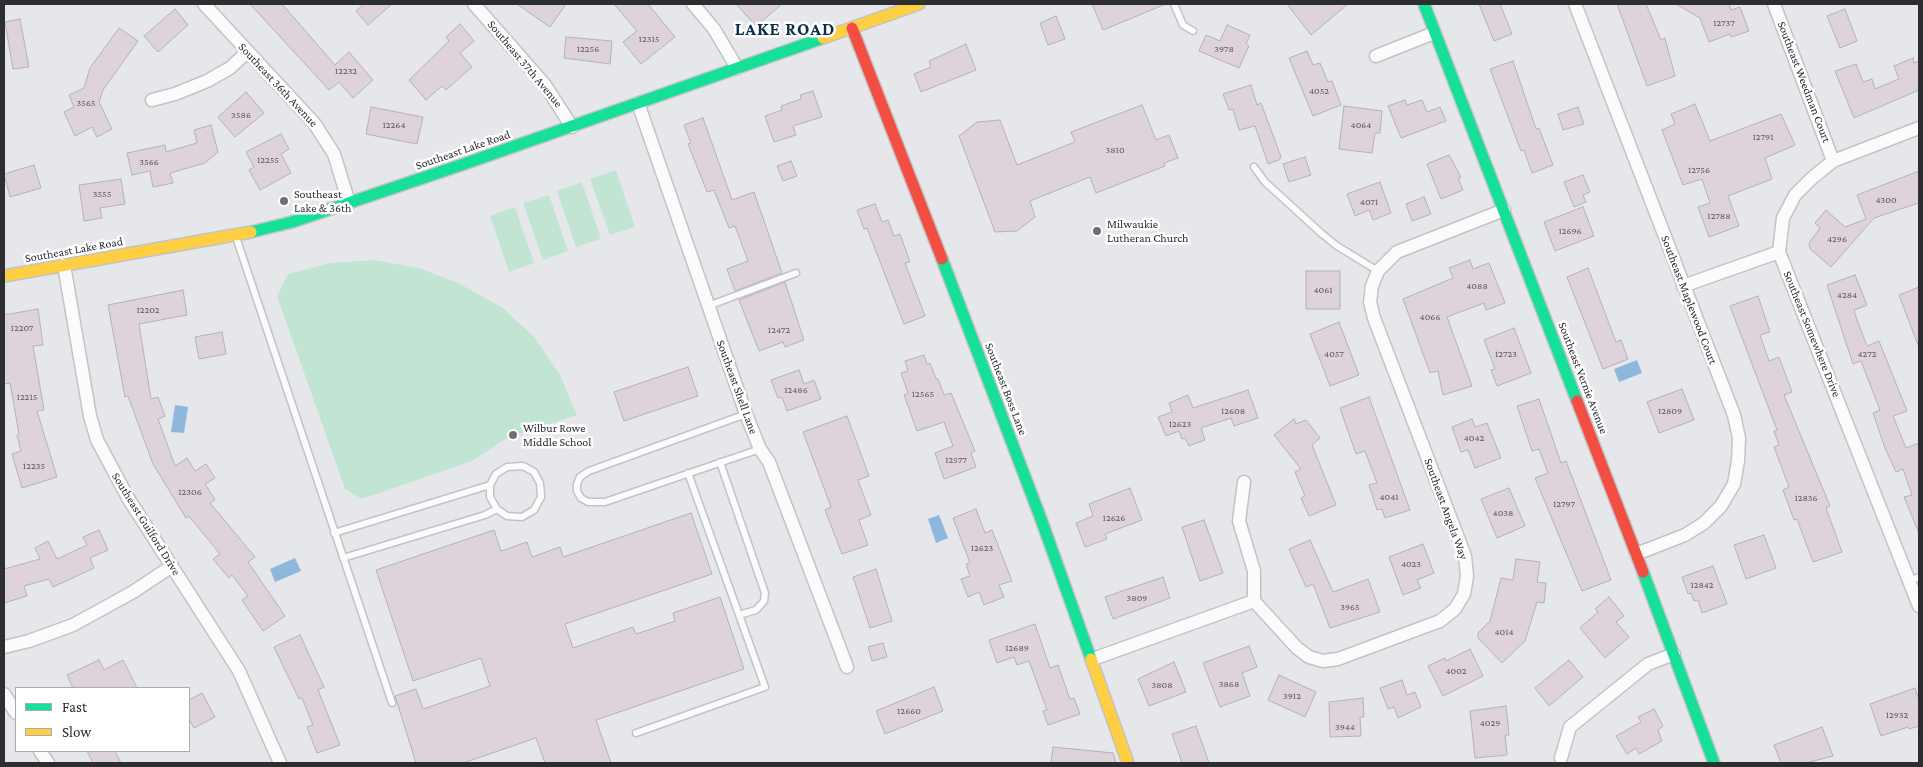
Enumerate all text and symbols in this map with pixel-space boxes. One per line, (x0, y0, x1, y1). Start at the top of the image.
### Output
house number: 12737 (1713, 17, 1735, 29)
street label: Southeast 37th Avenue (484, 18, 566, 110)
district label: LAKE ROAD (734, 18, 836, 40)
street label: Southeast Weedman Court (1774, 19, 1834, 145)
house number: 12315 (639, 33, 659, 45)
street label: Southeast 36th Avenue (235, 40, 321, 130)
house number: 12256 (577, 43, 599, 55)
house number: 3978 (1214, 43, 1234, 55)
house number: 12232 (335, 65, 357, 77)
house number: 4052 (1309, 85, 1329, 97)
house number: 3565 (76, 97, 96, 109)
house number: 3586 (231, 109, 251, 121)
house number: 12264 (383, 119, 405, 131)
house number: 4064 (1351, 119, 1371, 131)
street label: Southeast Lake Road (414, 127, 512, 173)
house number: 12791 (1753, 131, 1773, 143)
house number: 3810 (1105, 144, 1125, 156)
house number: 12255 (257, 154, 279, 166)
house number: 3566 (139, 156, 159, 168)
house number: 12756 (1688, 164, 1710, 176)
place label: Southeast Lake & 36th (294, 187, 351, 215)
house number: 3555 (93, 188, 111, 200)
house number: 4300 (1875, 194, 1897, 206)
marker: Southeast Lake & 36th (278, 195, 290, 207)
house number: 4071 (1360, 196, 1378, 208)
house number: 12788 (1707, 210, 1731, 222)
place label: Milwaukie Lutheran Church (1107, 217, 1189, 245)
marker: Milwaukie Lutheran Church (1091, 225, 1103, 237)
house number: 12696 (1558, 225, 1582, 237)
street label: Southeast Maplewood Court (1658, 233, 1720, 367)
house number: 4296 (1827, 233, 1847, 245)
street label: Southeast Lake Road (24, 234, 124, 266)
street label: Southeast Somewhere Drive (1780, 269, 1844, 399)
house number: 4088 (1466, 280, 1488, 292)
house number: 4061 (1313, 284, 1333, 296)
house number: 4284 (1837, 289, 1857, 301)
house number: 12202 (136, 304, 160, 316)
house number: 4066 (1420, 311, 1440, 323)
street label: Southeast Vernie Avenue (1555, 320, 1611, 436)
house number: 12207 (11, 322, 33, 334)
house number: 12472 (768, 324, 790, 336)
street label: Southeast Shell Lane (713, 338, 761, 436)
street label: Southeast Boss Lane (982, 341, 1030, 437)
house number: 4057 (1324, 348, 1344, 360)
house number: 12723 (1495, 348, 1517, 360)
house number: 4272 (1857, 348, 1877, 360)
house number: 12486 (784, 384, 808, 396)
house number: 12565 (912, 388, 934, 400)
house number: 12215 (17, 391, 37, 403)
house number: 12608 (1221, 405, 1245, 417)
house number: 12809 (1658, 405, 1682, 417)
house number: 12623 (1169, 418, 1191, 430)
place label: Wilbur Rowe Middle School (523, 421, 591, 449)
marker: Wilbur Rowe Middle School (507, 429, 519, 441)
house number: 4042 (1464, 432, 1484, 444)
house number: 12577 (945, 454, 967, 466)
street label: Southeast Angela Way (1421, 456, 1471, 562)
house number: 12235 (23, 460, 45, 472)
street label: Southeast Guilford Drive (109, 470, 183, 578)
house number: 12306 (178, 486, 202, 498)
house number: 4041 (1379, 491, 1399, 503)
house number: 12836 (1794, 492, 1818, 504)
house number: 12797 (1553, 498, 1575, 510)
house number: 4038 (1493, 507, 1513, 519)
house number: 12626 (1103, 512, 1125, 524)
house number: 12623 (971, 542, 993, 554)
house number: 4023 (1401, 558, 1421, 570)
house number: 12842 (1690, 579, 1714, 591)
house number: 3809 (1127, 592, 1147, 604)
house number: 3965 (1340, 601, 1360, 613)
house number: 4014 (1494, 626, 1514, 638)
house number: 12689 (1005, 642, 1029, 654)
house number: 4002 (1445, 665, 1467, 677)
house number: 3868 (1219, 678, 1239, 690)
house number: 3808 (1151, 679, 1173, 691)
legend (15, 687, 190, 752)
house number: 3912 (1283, 690, 1301, 702)
text: Fast (62, 699, 87, 715)
house number: 12660 (897, 705, 921, 717)
house number: 12932 (1886, 709, 1908, 721)
house number: 4029 (1480, 717, 1500, 729)
house number: 3944 (1335, 721, 1355, 733)
text: Slow (62, 724, 91, 740)

